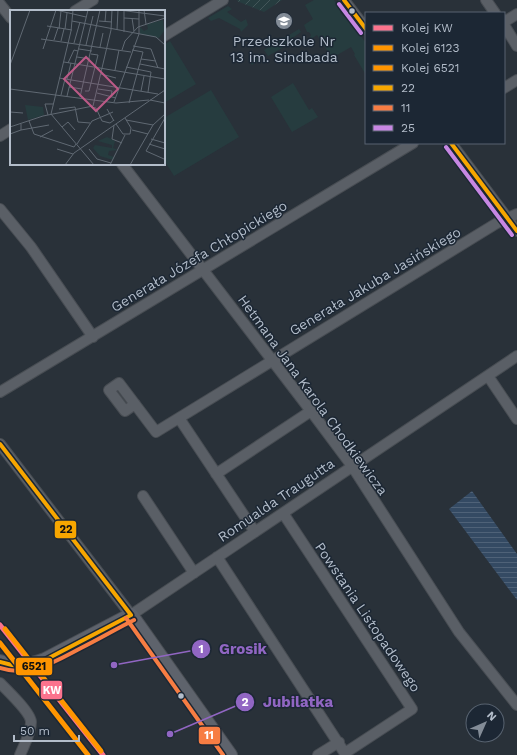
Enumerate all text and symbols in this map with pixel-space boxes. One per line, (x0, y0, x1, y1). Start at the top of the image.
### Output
unlabelled marker (347, 6, 357, 16)
inset map (10, 10, 165, 165)
school or university icon: Przedszkole Nr 13 im. Sindbada (274, 11, 294, 31)
legend (365, 12, 505, 144)
text: Kolej KW (401, 21, 453, 35)
place label: Przedszkole Nr 13 im. Sindbada (230, 33, 338, 65)
text: Kolej 6123 (401, 41, 459, 55)
text: Kolej 6521 (401, 61, 459, 75)
text: 22 (401, 81, 415, 95)
text: 11 (401, 101, 410, 115)
text: 25 (401, 121, 415, 135)
street label: Generała Józefa Chłopickiego (108, 197, 290, 315)
street label: Generała Jakuba Jasińskiego (286, 223, 464, 339)
street label: Hetmana Jana Karola Chodkiewicza (235, 292, 391, 498)
street label: Romualda Traugutta (215, 455, 337, 545)
line badge: 22 (54, 520, 77, 539)
text: 22 (59, 523, 73, 536)
street label: Powstania Listopadowego (312, 539, 424, 695)
callout: Grosik (191, 635, 275, 662)
text: Grosik (219, 640, 268, 658)
text: 1 (198, 642, 204, 656)
line badge: 6521 (15, 657, 53, 676)
text: 6521 (22, 660, 46, 673)
line badge: KW (40, 680, 63, 700)
text: KW (43, 684, 61, 697)
callout: Jubilatka (235, 689, 341, 716)
unlabelled marker (176, 691, 186, 701)
text: Jubilatka (263, 693, 333, 711)
text: 2 (241, 695, 249, 709)
north arrow (465, 703, 505, 743)
text: N (484, 709, 499, 724)
scale bar (14, 717, 79, 743)
text: 50 m (20, 724, 50, 738)
line badge: 11 (198, 726, 221, 745)
text: 11 (204, 729, 214, 742)

